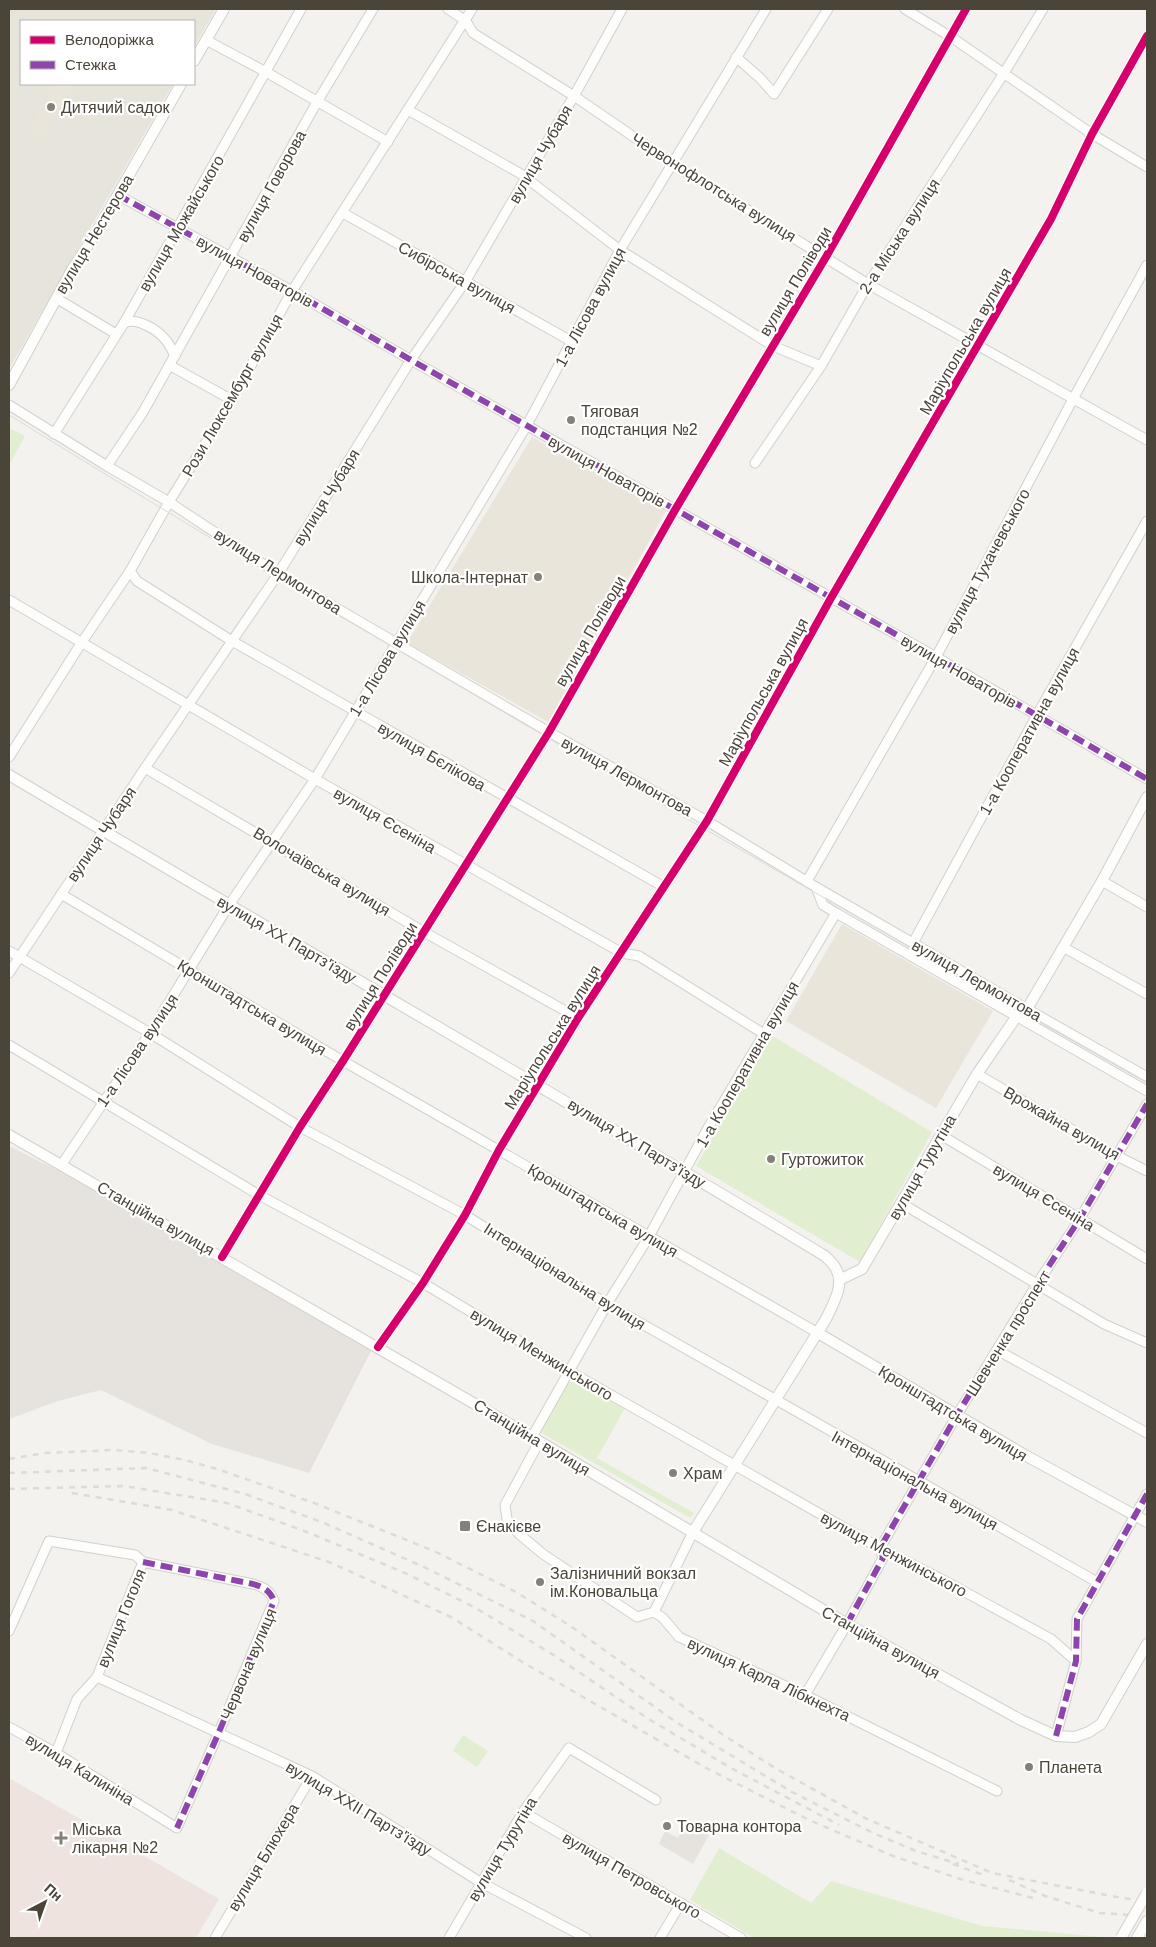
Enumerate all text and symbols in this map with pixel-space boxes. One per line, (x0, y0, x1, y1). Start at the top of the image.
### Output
legend (20, 20, 195, 85)
text: Велодоріжка (65, 31, 154, 48)
text: Стежка (65, 56, 117, 73)
place label: Дитячий садок (61, 99, 171, 116)
marker: Дитячий садок (45, 101, 57, 113)
street label: вулиця Чубаря (506, 102, 575, 206)
street label: вулиця Говорова (234, 127, 309, 245)
street label: Червонофлотська вулиця (629, 130, 799, 245)
street label: вулиця Можайського (136, 152, 227, 294)
street label: вулиця Нестерова (52, 172, 137, 297)
street label: 2-а Міська вулиця (856, 176, 943, 297)
street label: вулиця Поліводи (756, 224, 835, 339)
street label: вулиця Новаторів (193, 232, 316, 311)
street label: Сибірська вулиця (395, 238, 518, 317)
street label: 1-а Лісова вулиця (552, 245, 629, 370)
street label: Маріупольська вулиця (916, 265, 1014, 418)
street label: Рози Люксембург вулиця (179, 311, 286, 479)
place label: Тяговая подстанция №2 (581, 403, 698, 438)
marker: Тяговая подстанция №2 (565, 414, 577, 426)
street label: вулиця Новаторів (545, 432, 668, 511)
street label: вулиця Чубаря (290, 446, 363, 549)
street label: вулиця Тухачевського (942, 486, 1033, 637)
street label: вулиця Лермонтова (211, 525, 345, 618)
place label: Школа-Інтернат (411, 569, 529, 586)
marker: Школа-Інтернат (532, 571, 544, 583)
street label: вулиця Поліводи (552, 573, 629, 689)
street label: 1-а Лісова вулиця (346, 597, 429, 719)
street label: Маріупольська вулиця (716, 615, 811, 769)
street label: вулиця Новаторів (898, 631, 1020, 711)
street label: 1-а Кооперативна вулиця (976, 645, 1083, 818)
street label: вулиця Бєлікова (375, 719, 489, 794)
street label: вулиця Лермонтова (559, 733, 695, 819)
street label: вулиця Чубаря (64, 784, 139, 885)
street label: вулиця Єсеніна (331, 784, 439, 857)
street label: Волочаївська вулиця (250, 824, 393, 919)
street label: вулиця XX Партз'їзду (214, 893, 359, 986)
street label: вулиця Поліводи (340, 919, 421, 1034)
street label: вулиця Лермонтова (909, 936, 1045, 1025)
street label: Кронштадтська вулиця (174, 956, 329, 1059)
street label: Маріупольська вулиця (501, 962, 604, 1112)
street label: 1-а Кооперативна вулиця (693, 978, 802, 1150)
street label: 1-а Лісова вулиця (93, 991, 181, 1110)
street label: Врожайна вулиця (1001, 1083, 1123, 1164)
street label: вулиця XX Партз'їзду (565, 1096, 709, 1191)
street label: вулиця Турутіна (885, 1112, 959, 1223)
place label: Гуртожиток (781, 1151, 865, 1168)
marker: Гуртожиток (765, 1153, 777, 1165)
street label: Кронштадтська вулиця (525, 1161, 681, 1260)
street label: вулиця Єсеніна (990, 1161, 1097, 1234)
street label: Станційна вулиця (94, 1178, 217, 1259)
street label: Інтернаціональна вулиця (481, 1220, 649, 1333)
street label: Шевченка проспект (963, 1267, 1054, 1399)
street label: вулиця Менжинського (468, 1305, 616, 1404)
street label: Кронштадтська вулиця (875, 1362, 1030, 1465)
street label: Станційна вулиця (471, 1396, 593, 1479)
street label: Інтернаціональна вулиця (829, 1428, 1001, 1533)
place label: Храм (683, 1465, 722, 1482)
marker: Храм (667, 1467, 679, 1479)
street label: вулиця Менжинського (818, 1509, 970, 1600)
place label: Єнакієве (476, 1518, 541, 1535)
marker: Єнакієве (458, 1519, 472, 1533)
place label: Залізничний вокзал ім.Коновальца (550, 1565, 696, 1600)
street label: вулиця Гоголя (94, 1566, 149, 1670)
marker: Залізничний вокзал ім.Коновальца (534, 1576, 546, 1588)
street label: Станційна вулиця (819, 1603, 943, 1682)
street label: Червона вулиця (217, 1606, 280, 1723)
street label: вулиця Карла Лібкнехта (685, 1634, 853, 1725)
street label: вулиця Калиніна (23, 1730, 137, 1808)
street label: вулиця XXII Партз'їзду (283, 1758, 434, 1859)
place label: Планета (1039, 1759, 1102, 1776)
marker: Планета (1023, 1761, 1035, 1773)
street label: вулиця Турутіна (465, 1794, 540, 1904)
street label: вулиця Блюхера (225, 1800, 302, 1914)
place label: Товарна контора (677, 1818, 802, 1835)
marker: Товарна контора (661, 1820, 673, 1832)
place label: Міська лікарня №2 (72, 1821, 158, 1856)
street label: вулиця Петровського (560, 1829, 704, 1922)
marker: Міська лікарня №2 (54, 1831, 68, 1845)
north arrow (20, 1877, 70, 1927)
text: Пн (41, 1880, 66, 1904)

